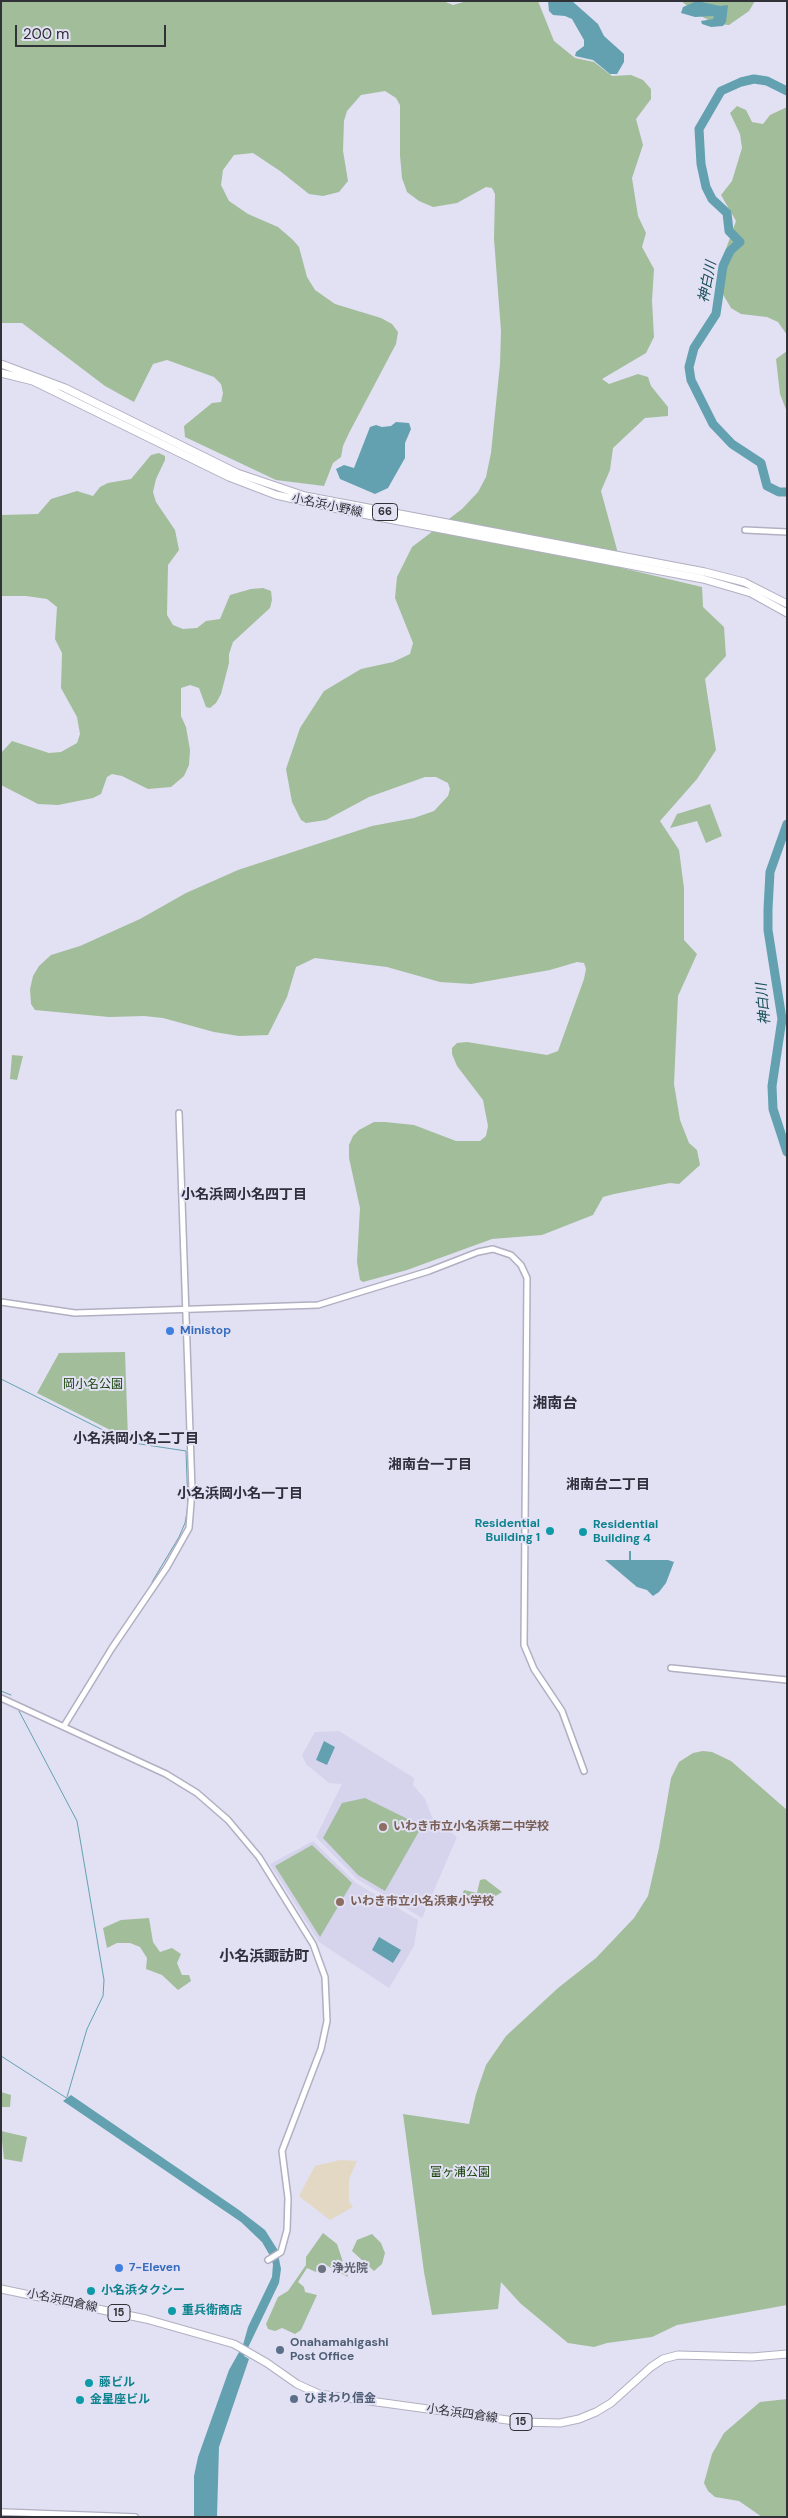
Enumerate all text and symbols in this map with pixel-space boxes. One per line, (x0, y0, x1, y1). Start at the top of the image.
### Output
scale bar (18, 15, 169, 47)
text: 200 m (23, 24, 69, 44)
water label: 神白川 (696, 260, 720, 304)
street label: 小名浜小野線 (290, 491, 364, 521)
road number: 66 (372, 504, 398, 520)
water label: 神白川 (754, 982, 774, 1026)
district label: 小名浜岡小名四丁目 (181, 1187, 307, 1203)
place label: Ministop (180, 1324, 231, 1338)
marker: Ministop (164, 1325, 176, 1337)
park label: 岡小名公園 (63, 1378, 123, 1392)
district label: 湘南台 (533, 1395, 577, 1413)
district label: 小名浜岡小名二丁目 (73, 1431, 199, 1447)
district label: 湘南台一丁目 (388, 1457, 472, 1473)
district label: 湘南台二丁目 (566, 1477, 650, 1493)
district label: 小名浜岡小名一丁目 (177, 1486, 303, 1502)
place label: Residential Building 1 (475, 1517, 540, 1545)
place label: Residential Building 4 (593, 1518, 658, 1546)
marker: Residential Building 1 (544, 1525, 556, 1537)
marker: Residential Building 4 (577, 1526, 589, 1538)
place label: いわき市立小名浜第二中学校 (393, 1820, 549, 1834)
marker: いわき市立小名浜第二中学校 (377, 1821, 389, 1833)
place label: いわき市立小名浜東小学校 (350, 1895, 494, 1909)
marker: いわき市立小名浜東小学校 (334, 1896, 346, 1908)
district label: 小名浜諏訪町 (219, 1948, 309, 1966)
park label: 富ヶ浦公園 (430, 2166, 490, 2180)
place label: 7-Eleven (129, 2261, 181, 2275)
marker: 7-Eleven (113, 2262, 125, 2274)
place label: 浄光院 (332, 2262, 368, 2276)
marker: 浄光院 (316, 2263, 328, 2275)
place label: 小名浜タクシー (101, 2284, 185, 2298)
marker: 小名浜タクシー (85, 2285, 97, 2297)
street label: 小名浜四倉線 (25, 2286, 99, 2316)
road number: 15 (108, 2304, 130, 2322)
place label: 重兵衛商店 (182, 2304, 242, 2318)
marker: 重兵衛商店 (166, 2305, 178, 2317)
place label: Onahamahigashi Post Office (290, 2336, 389, 2364)
marker: Onahamahigashi Post Office (274, 2344, 286, 2356)
place label: 藤ビル (99, 2376, 135, 2390)
marker: 藤ビル (83, 2377, 95, 2389)
place label: ひまわり信金 (304, 2392, 376, 2406)
place label: 金星座ビル (90, 2393, 150, 2407)
marker: ひまわり信金 (288, 2393, 300, 2405)
marker: 金星座ビル (74, 2394, 86, 2406)
street label: 小名浜四倉線 (425, 2402, 499, 2426)
road number: 15 (510, 2414, 532, 2430)

